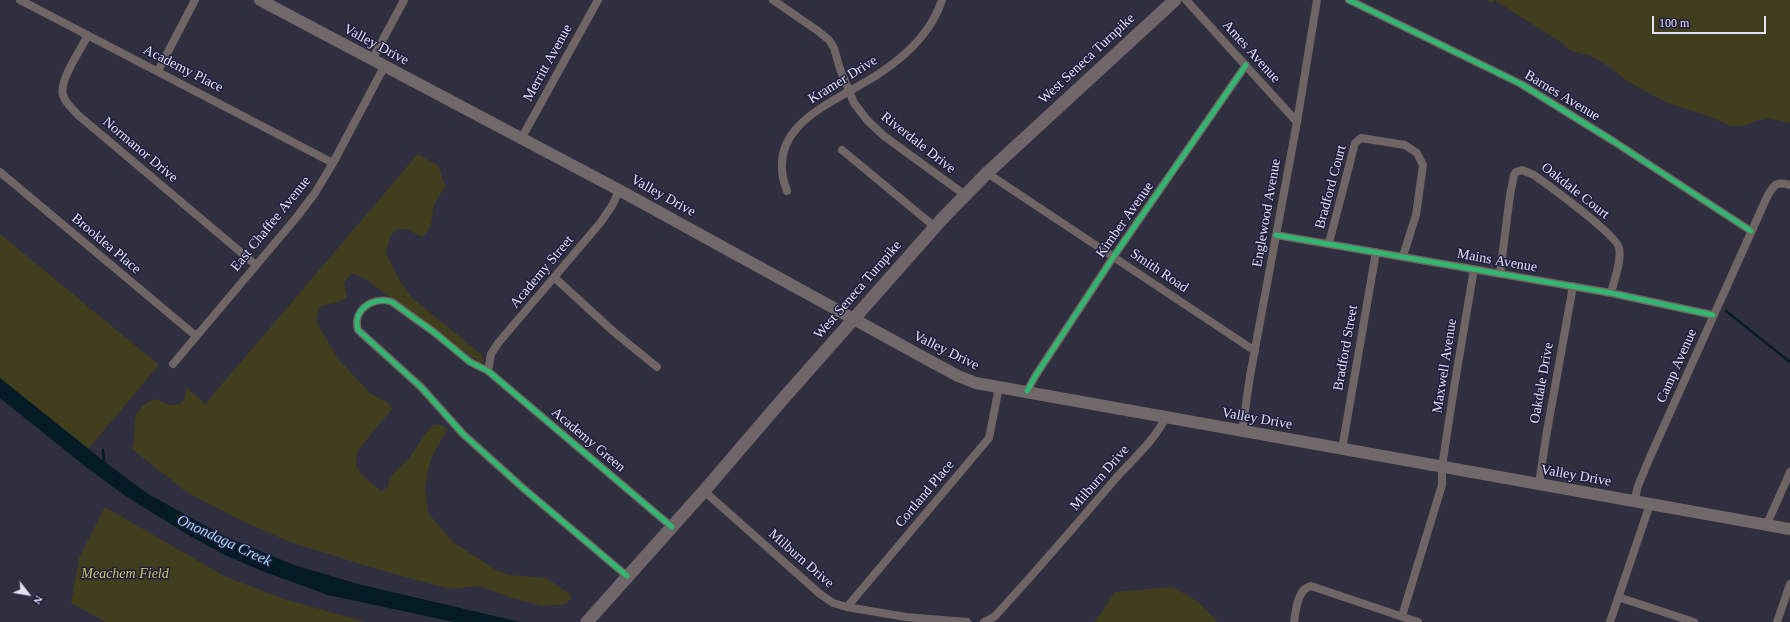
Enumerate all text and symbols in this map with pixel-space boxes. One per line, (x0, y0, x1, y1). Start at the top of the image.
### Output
scale bar (1654, 8, 1768, 34)
street label: West Seneca Turnpike (1036, 10, 1138, 108)
text: 100 m (1659, 16, 1689, 30)
street label: Ames Avenue (1218, 17, 1284, 87)
street label: Valley Drive (341, 21, 411, 69)
street label: Merritt Avenue (520, 21, 576, 105)
street label: Academy Place (140, 42, 226, 96)
street label: Kramer Drive (805, 52, 881, 108)
street label: Barnes Avenue (1521, 67, 1603, 125)
street label: Riverdale Drive (877, 109, 959, 177)
street label: Normanor Drive (99, 114, 181, 186)
street label: Bradford Court (1312, 143, 1350, 231)
street label: Englewood Avenue (1249, 157, 1285, 269)
street label: Oakdale Court (1538, 159, 1612, 223)
street label: Valley Drive (628, 171, 698, 221)
street label: East Chaffee Avenue (227, 173, 315, 275)
street label: Kimber Avenue (1093, 179, 1157, 261)
street label: Brooklea Place (68, 210, 144, 278)
street label: Academy Street (507, 232, 577, 312)
street label: West Seneca Turnpike (811, 237, 905, 343)
street label: Smith Road (1127, 245, 1191, 297)
street label: Mains Avenue (1456, 246, 1538, 276)
street label: Bradford Street (1330, 304, 1362, 392)
street label: Maxwell Avenue (1429, 317, 1461, 415)
street label: Camp Avenue (1653, 326, 1701, 406)
street label: Valley Drive (910, 328, 982, 374)
street label: Oakdale Drive (1527, 341, 1557, 425)
street label: Academy Green (548, 404, 628, 476)
street label: Valley Drive (1221, 405, 1293, 433)
street label: Milburn Drive (1067, 442, 1133, 514)
street label: Cortland Place (892, 457, 958, 531)
street label: Valley Drive (1540, 462, 1612, 490)
water label: Onondaga Creek (174, 511, 274, 571)
street label: Milburn Drive (765, 526, 837, 592)
park label: Meachem Field (81, 566, 169, 582)
north arrow (8, 574, 48, 614)
text: N (31, 594, 45, 607)

